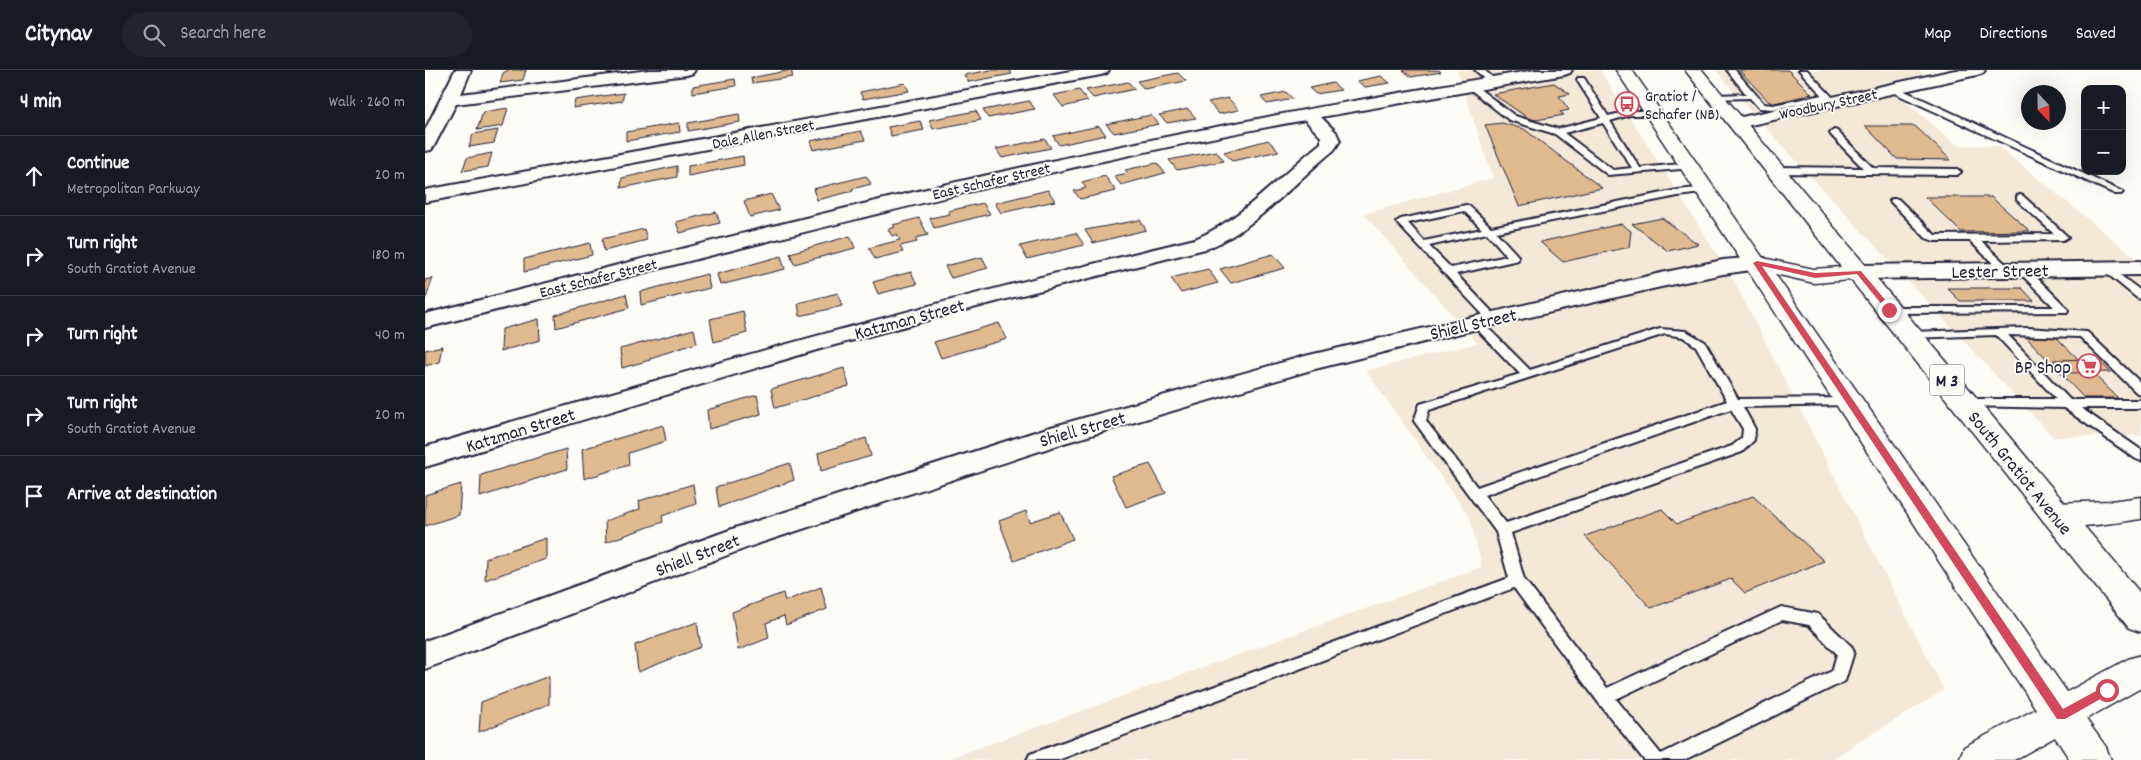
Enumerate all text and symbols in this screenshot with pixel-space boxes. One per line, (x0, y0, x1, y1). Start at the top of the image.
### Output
search box (122, 12, 472, 57)
text: Citynav (25, 18, 92, 52)
icon: search (140, 21, 168, 49)
text: Search here (180, 21, 266, 48)
text: Map (1924, 22, 1951, 47)
text: Directions (1979, 22, 2048, 47)
text: Saved (2076, 22, 2116, 47)
street label: Woodbury Street (1777, 84, 1880, 127)
north arrow (2021, 85, 2066, 130)
map controls (2081, 85, 2126, 175)
button: + (2081, 85, 2126, 130)
place label: Gratiot / Schafer (NB) (1645, 86, 1719, 127)
text: 4 min (20, 88, 62, 118)
text: Walk · 260 m (329, 91, 405, 114)
bus stop icon: Gratiot / Schafer (NB) (1614, 91, 1640, 117)
street label: Dale Allen Street (710, 114, 817, 157)
button: − (2081, 130, 2126, 175)
text: Continue (67, 151, 129, 178)
street label: East Schafer Street (930, 158, 1053, 207)
icon: ahead (20, 162, 48, 190)
text: 20 m (375, 164, 405, 187)
text: Metropolitan Parkway (67, 178, 200, 201)
text: Turn right (67, 231, 138, 258)
icon: right (20, 242, 48, 270)
text: 180 m (372, 244, 405, 267)
street label: East Schafer Street (537, 254, 660, 305)
text: South Gratiot Avenue (67, 258, 196, 281)
street label: Lester Street (1951, 259, 2049, 288)
street label: Katzman Street (852, 294, 968, 349)
route end (1878, 299, 1901, 322)
street label: Shiell Street (1428, 303, 1520, 350)
icon: right (20, 322, 48, 350)
text: Turn right (67, 322, 138, 349)
text: 40 m (375, 324, 405, 347)
supermarket icon: BP Shop (2076, 353, 2102, 379)
place label: BP Shop (2015, 356, 2071, 383)
road number: M 3 (1929, 364, 1965, 396)
text: Turn right (67, 391, 138, 418)
icon: right (20, 402, 48, 430)
street label: Katzman Street (463, 403, 579, 462)
text: 20 m (375, 404, 405, 427)
street label: Shiell Street (1037, 406, 1129, 457)
street label: South Gratiot Avenue (1960, 406, 2077, 542)
text: South Gratiot Avenue (67, 418, 196, 441)
icon: arrive (20, 482, 48, 510)
text: Arrive at destination (67, 482, 217, 509)
street label: Shiell Street (652, 529, 744, 586)
route start (2096, 679, 2119, 702)

